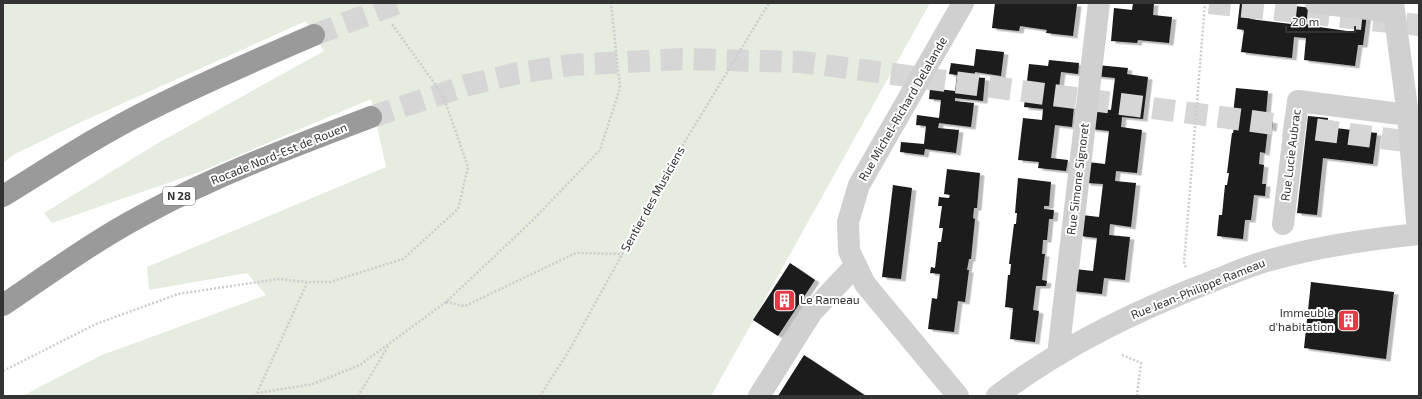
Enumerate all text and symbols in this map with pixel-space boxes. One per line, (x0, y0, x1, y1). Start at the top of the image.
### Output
scale bar (1286, 8, 1355, 34)
text: 20 m (1292, 14, 1319, 28)
street label: Rue Michel-Richard Delalande (855, 34, 949, 183)
street label: Rue Lucie Aubrac (1277, 108, 1303, 202)
street label: Rocade Nord-Est de Rouen (209, 119, 349, 187)
street label: Rue Simone Signoret (1063, 122, 1091, 235)
street label: Sentier des Musiciens (617, 143, 687, 254)
road number: N 28 (163, 187, 195, 205)
street label: Rue Jean-Philippe Rameau (1128, 255, 1267, 321)
building icon: Le Rameau (771, 287, 797, 313)
place label: Le Rameau (800, 292, 860, 306)
place label: Immeuble d'habitation (1269, 305, 1334, 333)
building icon: Immeuble d'habitation (1336, 307, 1362, 333)

